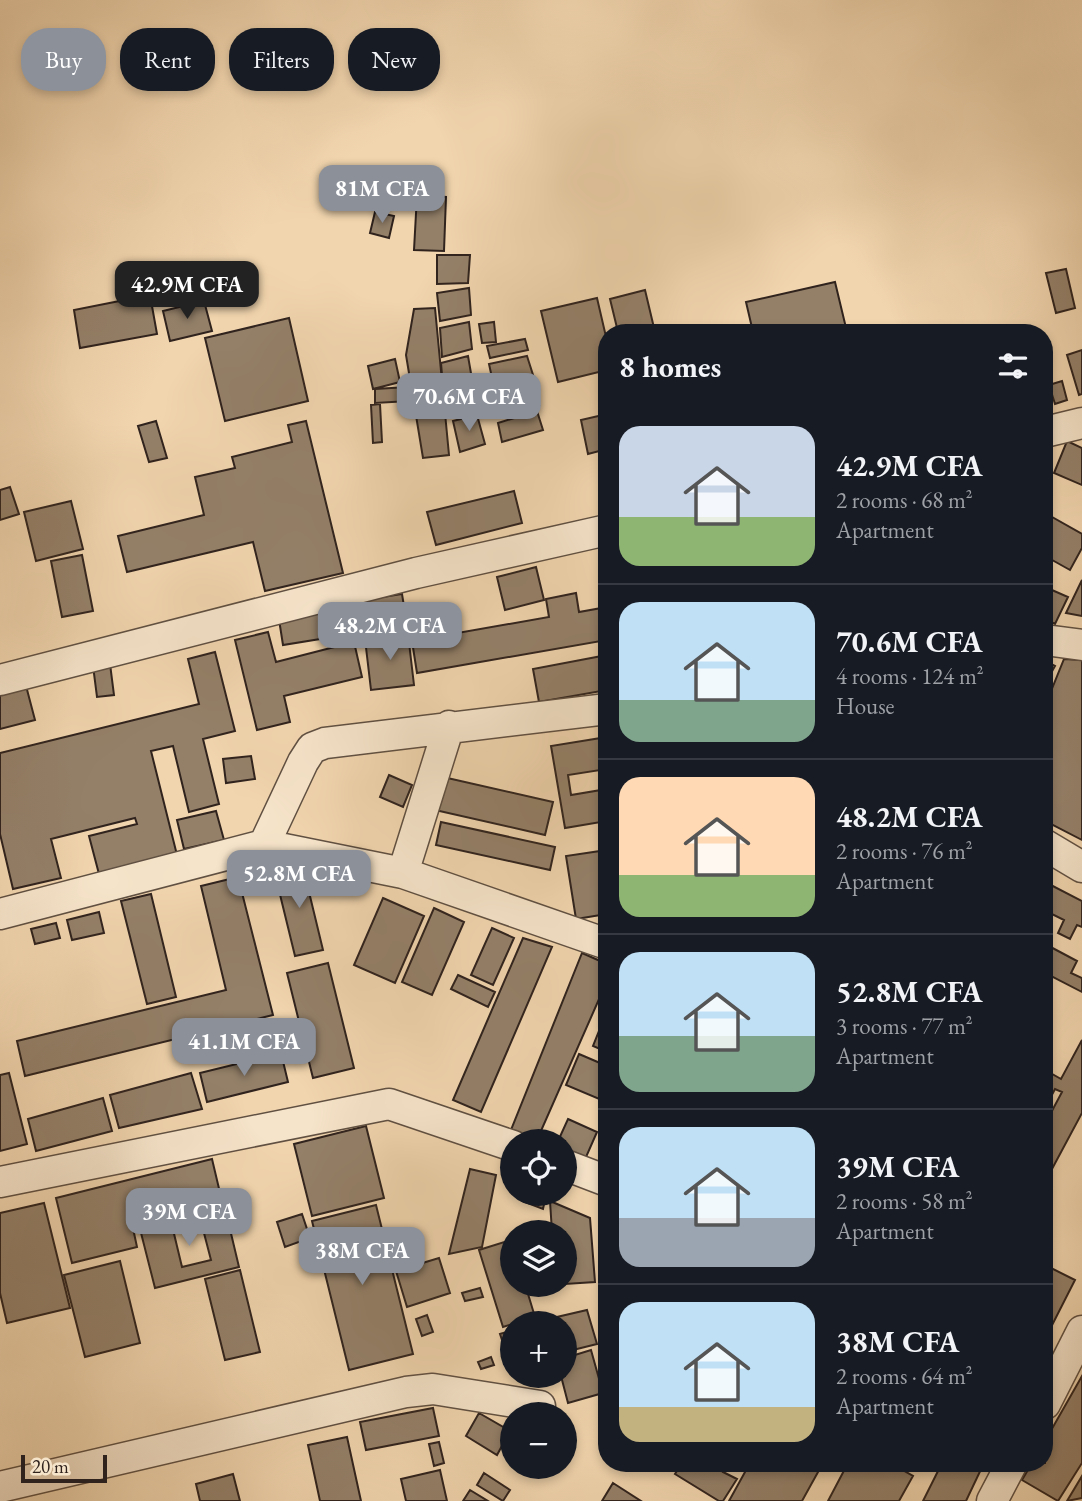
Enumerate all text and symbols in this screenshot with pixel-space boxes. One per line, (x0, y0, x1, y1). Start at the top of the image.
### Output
chip: Buy (21, 28, 106, 91)
chip: Rent (120, 28, 215, 91)
chip: Filters (229, 28, 334, 91)
chip: New (348, 28, 440, 91)
pin: 81M CFA (317, 166, 447, 225)
text: 81M CFA (335, 173, 429, 203)
pin: 42.9M CFA (107, 262, 267, 321)
text: 42.9M CFA (131, 269, 243, 299)
text: 8 homes (619, 347, 721, 386)
icon: filters (994, 347, 1032, 385)
pin: 70.6M CFA (389, 374, 549, 433)
text: 70.6M CFA (413, 381, 525, 411)
text: 42.9M CFA (836, 446, 983, 485)
icon: home (675, 454, 759, 538)
text: 2 rooms · 68 m² (836, 485, 973, 515)
text: Apartment (836, 515, 934, 545)
pin: 48.2M CFA (310, 602, 470, 662)
text: 48.2M CFA (334, 610, 446, 640)
text: 70.6M CFA (836, 622, 983, 661)
icon: home (675, 630, 759, 714)
text: 4 rooms · 124 m² (836, 661, 984, 691)
text: House (836, 691, 895, 721)
text: 48.2M CFA (836, 797, 983, 836)
icon: home (675, 805, 759, 889)
text: 2 rooms · 76 m² (836, 836, 973, 866)
pin: 52.8M CFA (219, 850, 379, 910)
text: 52.8M CFA (243, 858, 355, 888)
text: Apartment (836, 866, 934, 896)
text: 52.8M CFA (836, 972, 983, 1011)
icon: home (675, 980, 759, 1064)
text: 3 rooms · 77 m² (836, 1011, 973, 1041)
pin: 41.1M CFA (164, 1018, 324, 1078)
text: 41.1M CFA (188, 1026, 300, 1056)
text: Apartment (836, 1041, 934, 1071)
map controls (500, 1129, 577, 1479)
button: locate (500, 1129, 577, 1206)
text: 39M CFA (836, 1147, 959, 1186)
icon: home (675, 1155, 759, 1239)
text: 2 rooms · 58 m² (836, 1186, 973, 1216)
pin: 39M CFA (124, 1188, 254, 1248)
text: 39M CFA (142, 1196, 236, 1226)
text: Apartment (836, 1216, 934, 1246)
button: layers (500, 1220, 577, 1297)
pin: 38M CFA (297, 1228, 427, 1287)
text: 38M CFA (315, 1235, 409, 1265)
button: + (500, 1311, 577, 1388)
text: 38M CFA (836, 1322, 959, 1361)
icon: home (675, 1330, 759, 1414)
text: 2 rooms · 64 m² (836, 1361, 973, 1391)
text: Apartment (836, 1391, 934, 1421)
button: − (500, 1402, 577, 1479)
scale bar (21, 1452, 107, 1484)
text: 20 m (32, 1454, 69, 1479)

